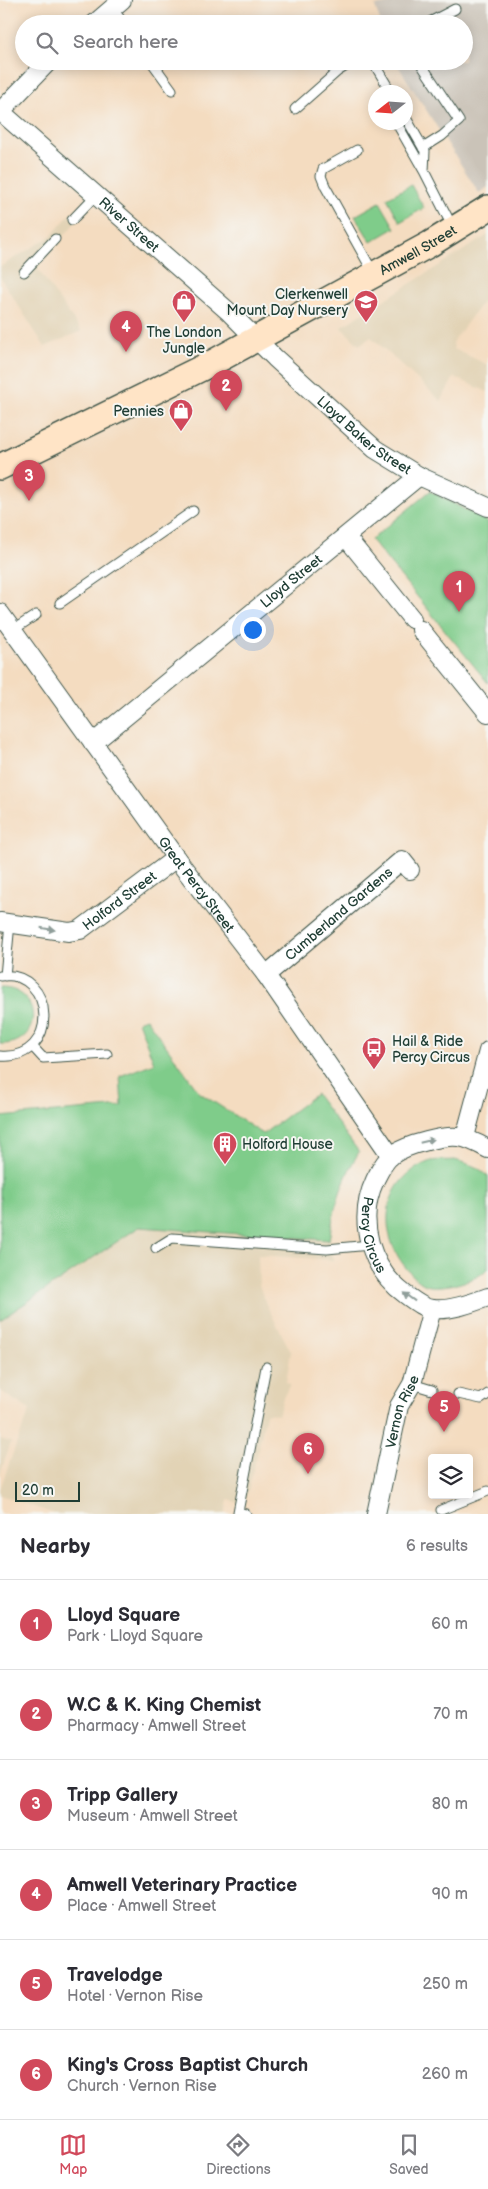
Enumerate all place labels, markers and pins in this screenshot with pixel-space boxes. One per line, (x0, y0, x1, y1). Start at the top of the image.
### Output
place label: Clerkenwell Mount Day Nursery (227, 286, 349, 319)
shop icon: The London Jungle (171, 289, 197, 323)
school or university icon: Clerkenwell Mount Day Nursery (353, 289, 379, 323)
pin: 4 (110, 311, 142, 352)
place label: The London Jungle (146, 324, 222, 357)
pin: 2 (210, 370, 242, 411)
shop icon: Pennies (168, 398, 194, 432)
place label: Pennies (113, 403, 164, 420)
pin: 3 (13, 460, 45, 501)
pin: 1 (443, 571, 475, 612)
place label: Hail & Ride Percy Circus (392, 1033, 470, 1066)
bus stop icon: Hail & Ride Percy Circus (361, 1036, 387, 1070)
building icon: Holford House (212, 1131, 238, 1165)
place label: Holford House (242, 1136, 333, 1153)
pin: 5 (428, 1391, 460, 1432)
pin: 6 (292, 1433, 324, 1474)

